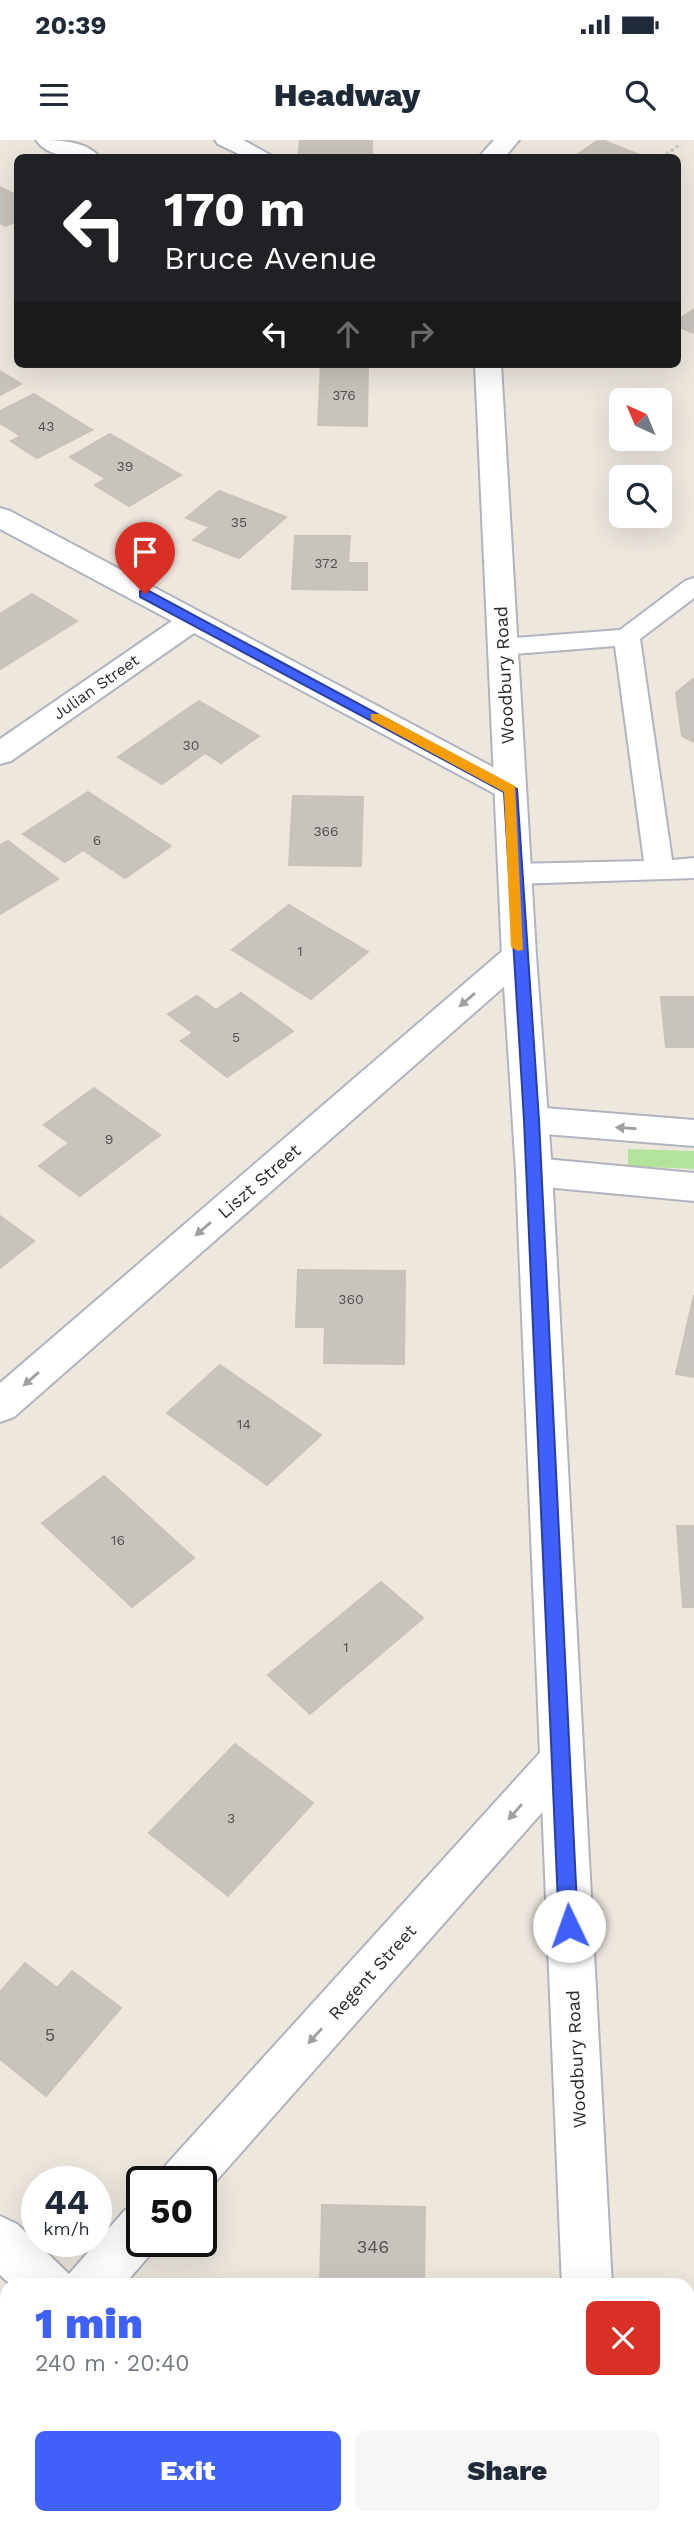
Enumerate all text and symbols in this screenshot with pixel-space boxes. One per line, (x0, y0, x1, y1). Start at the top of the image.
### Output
text: 20:39 (35, 10, 107, 40)
icon: menu (35, 76, 73, 114)
text: Headway (274, 76, 420, 114)
icon: search (621, 76, 659, 114)
text: 170 m (164, 180, 305, 238)
icon: left (49, 182, 140, 273)
text: Bruce Avenue (164, 239, 377, 277)
icon: left (256, 315, 294, 353)
icon: ahead (329, 315, 367, 353)
icon: right (402, 315, 440, 353)
house number: 376 (332, 387, 356, 403)
north arrow (609, 388, 672, 452)
map controls (609, 388, 672, 528)
house number: 43 (38, 418, 54, 434)
house number: 39 (117, 458, 133, 474)
button: search (609, 465, 672, 528)
house number: 35 (231, 514, 247, 530)
pin (115, 522, 175, 594)
icon: arrive (126, 533, 164, 571)
house number: 372 (314, 555, 338, 571)
street label: Woodbury Road (490, 605, 518, 745)
street label: Julian Street (49, 650, 143, 724)
house number: 30 (183, 737, 199, 753)
house number: 366 (313, 823, 339, 839)
house number: 6 (93, 832, 101, 848)
house number: 1 (297, 943, 303, 959)
one-way arrow (458, 992, 476, 1008)
house number: 5 (232, 1029, 240, 1045)
one-way arrow (615, 1122, 637, 1133)
house number: 9 (105, 1131, 113, 1147)
street label: Liszt Street (213, 1139, 305, 1223)
one-way arrow (194, 1221, 212, 1237)
house number: 360 (338, 1291, 364, 1307)
one-way arrow (23, 1371, 40, 1386)
house number: 14 (237, 1416, 251, 1432)
house number: 16 (111, 1532, 125, 1548)
house number: 1 (343, 1639, 349, 1655)
one-way arrow (508, 1803, 524, 1820)
house number: 3 (227, 1810, 235, 1826)
position arrow (532, 1889, 606, 1963)
street label: Regent Street (324, 1920, 421, 2024)
street label: Woodbury Road (562, 1989, 590, 2129)
house number: 5 (45, 2024, 55, 2045)
one-way arrow (307, 2027, 323, 2044)
speed limit sign: 50 (126, 2166, 217, 2257)
text: 44 (44, 2181, 89, 2223)
text: km/h (43, 2218, 90, 2239)
house number: 346 (357, 2236, 389, 2257)
text: 1 min (35, 2299, 143, 2348)
button: close (586, 2301, 660, 2375)
text: 240 m · 20:40 (35, 2350, 190, 2377)
button: Exit (35, 2431, 341, 2511)
button: Share (355, 2431, 660, 2511)

